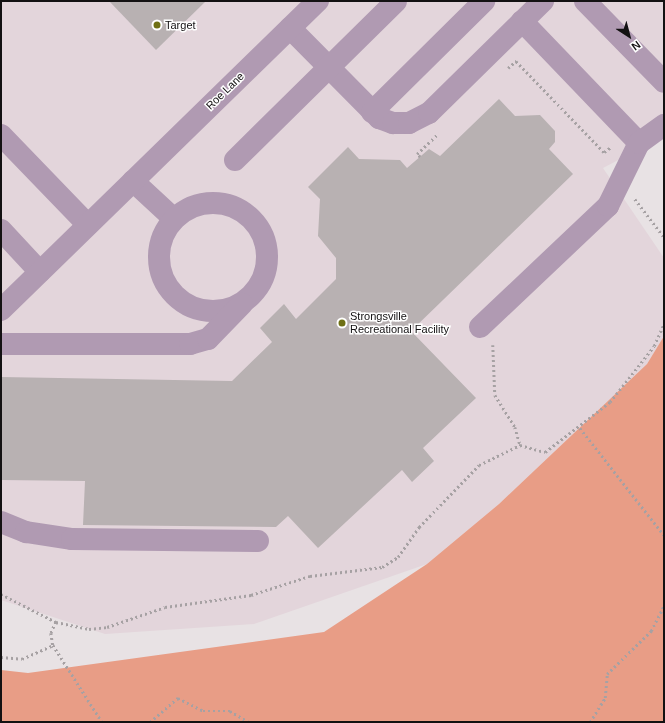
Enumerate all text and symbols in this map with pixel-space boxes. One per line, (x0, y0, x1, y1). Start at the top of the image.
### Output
north arrow (609, 16, 649, 56)
place label: Target (165, 18, 196, 32)
marker: Target (152, 20, 162, 30)
text: N (629, 39, 643, 53)
street label: Roe Lane (203, 70, 247, 112)
place label: Strongsville Recreational Facility (350, 310, 449, 336)
marker: Strongsville Recreational Facility (337, 318, 347, 328)

